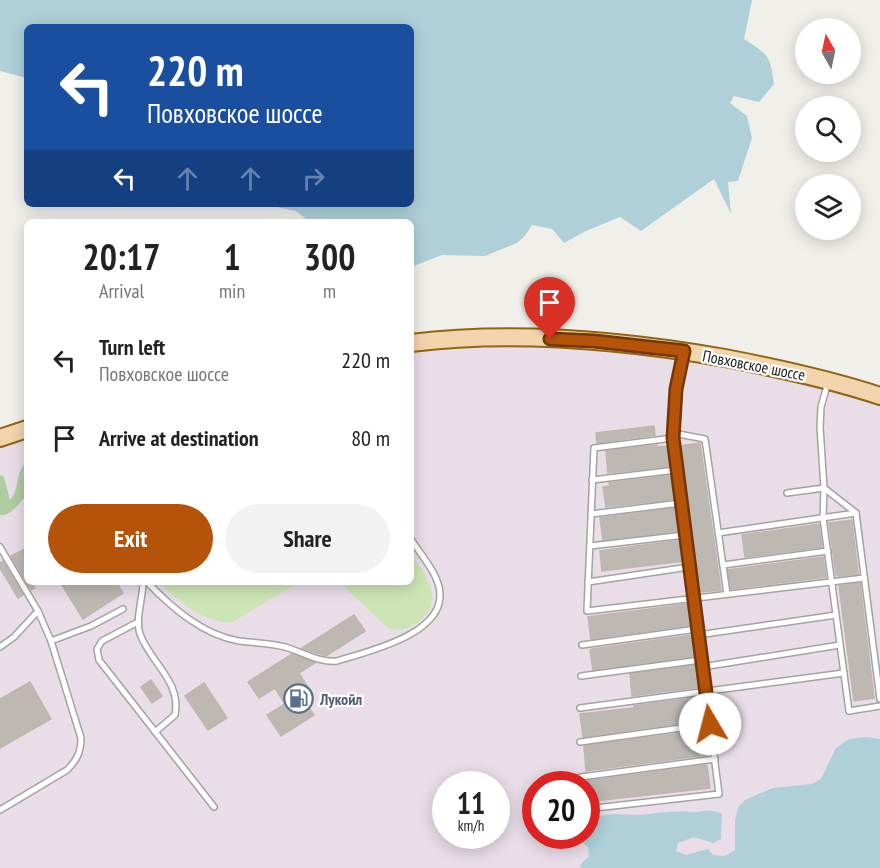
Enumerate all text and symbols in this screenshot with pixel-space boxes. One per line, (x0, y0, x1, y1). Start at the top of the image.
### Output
north arrow (795, 18, 861, 84)
map controls (795, 18, 861, 240)
text: 220 m (147, 43, 244, 98)
icon: left (48, 48, 126, 126)
text: Повховское шоссе (147, 96, 323, 130)
button: search (795, 96, 861, 162)
icon: left (108, 162, 141, 195)
icon: ahead (171, 162, 204, 195)
icon: ahead (234, 162, 267, 195)
icon: right (297, 162, 330, 195)
button: layers (795, 174, 861, 240)
text: 20:17 (83, 233, 160, 280)
text: 1 (223, 233, 241, 280)
text: 300 (304, 233, 355, 280)
pin (524, 277, 575, 339)
text: Arrival (99, 278, 144, 304)
text: min (219, 278, 245, 304)
text: m (323, 278, 336, 304)
icon: arrive (533, 286, 566, 319)
text: Turn left (99, 333, 165, 361)
icon: left (48, 344, 81, 377)
street label: Повховское шоссе (701, 345, 807, 385)
text: 220 m (341, 346, 390, 374)
text: Повховское шоссе (99, 361, 229, 387)
icon: arrive (48, 422, 81, 455)
text: Arrive at destination (99, 424, 259, 452)
text: 80 m (351, 424, 390, 452)
button: Exit (48, 504, 213, 573)
button: Share (225, 504, 390, 573)
fuel station icon: Лукойл (283, 683, 315, 715)
place label: Лукойл (319, 689, 362, 709)
position arrow (678, 692, 742, 756)
speed limit sign: 20 (522, 771, 600, 849)
text: 11 (457, 783, 485, 822)
text: km/h (458, 816, 484, 835)

